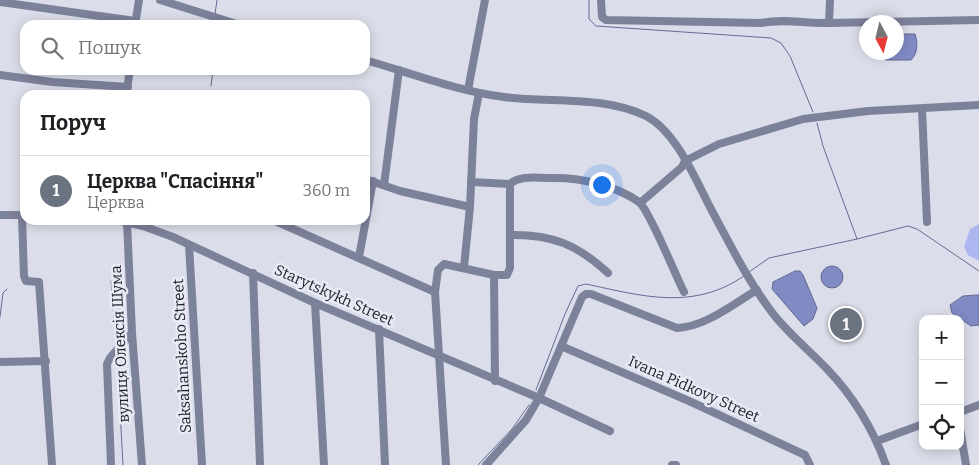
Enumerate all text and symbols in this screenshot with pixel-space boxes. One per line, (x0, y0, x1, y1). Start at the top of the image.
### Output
north arrow (859, 15, 904, 60)
search box (20, 20, 370, 75)
icon: search (38, 34, 66, 62)
text: Пошук (78, 36, 141, 59)
text: Поруч (40, 110, 106, 136)
text: Церква "Спасіння" (87, 170, 263, 193)
your location (589, 172, 615, 198)
text: 1 (53, 181, 59, 200)
text: 360 m (303, 181, 350, 200)
text: Церква (87, 193, 145, 212)
street label: Starytskykh Street (272, 261, 397, 330)
street label: вулиця Олексія Шума (107, 265, 133, 423)
street label: Saksahanskoho Street (169, 278, 195, 434)
pin: 1 (830, 305, 862, 343)
map controls (919, 315, 964, 450)
button: + (919, 315, 964, 360)
street label: Ivana Pidkovy Street (626, 352, 763, 426)
button: − (919, 360, 964, 405)
button: locate (919, 405, 964, 450)

